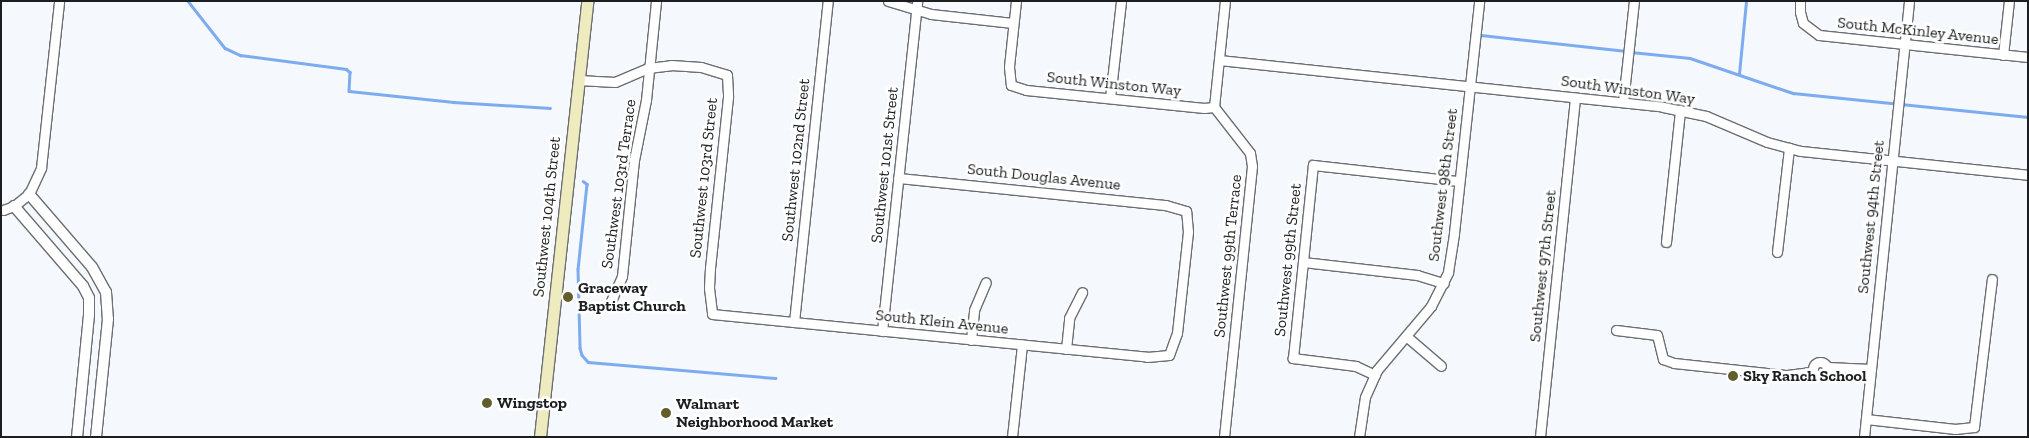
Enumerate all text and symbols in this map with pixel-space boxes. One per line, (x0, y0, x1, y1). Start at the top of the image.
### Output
street label: South McKinley Avenue (1836, 13, 2000, 49)
street label: South Winston Way (1045, 67, 1183, 101)
street label: South Winston Way (1559, 71, 1697, 109)
street label: Southwest 102nd Street (778, 78, 814, 242)
street label: Southwest 101st Street (867, 86, 903, 244)
street label: Southwest 103rd Street (686, 97, 722, 259)
street label: Southwest 103rd Terrace (598, 98, 640, 270)
street label: Southwest 98th Street (1424, 107, 1462, 263)
street label: Southwest 104th Street (529, 136, 565, 298)
street label: Southwest 94th Street (1853, 139, 1889, 295)
street label: South Douglas Avenue (966, 159, 1122, 195)
street label: Southwest 99th Terrace (1210, 173, 1246, 339)
street label: Southwest 99th Street (1270, 182, 1306, 338)
street label: Southwest 97th Street (1525, 189, 1561, 343)
place label: Graceway Baptist Church (578, 278, 686, 316)
marker: Graceway Baptist Church (562, 291, 574, 303)
street label: South Klein Avenue (874, 305, 1010, 339)
place label: Sky Ranch School (1743, 366, 1867, 386)
marker: Sky Ranch School (1727, 370, 1739, 382)
place label: Wingstop (497, 393, 567, 413)
place label: Walmart Neighborhood Market (676, 394, 833, 432)
marker: Wingstop (481, 397, 493, 409)
marker: Walmart Neighborhood Market (660, 407, 672, 419)

